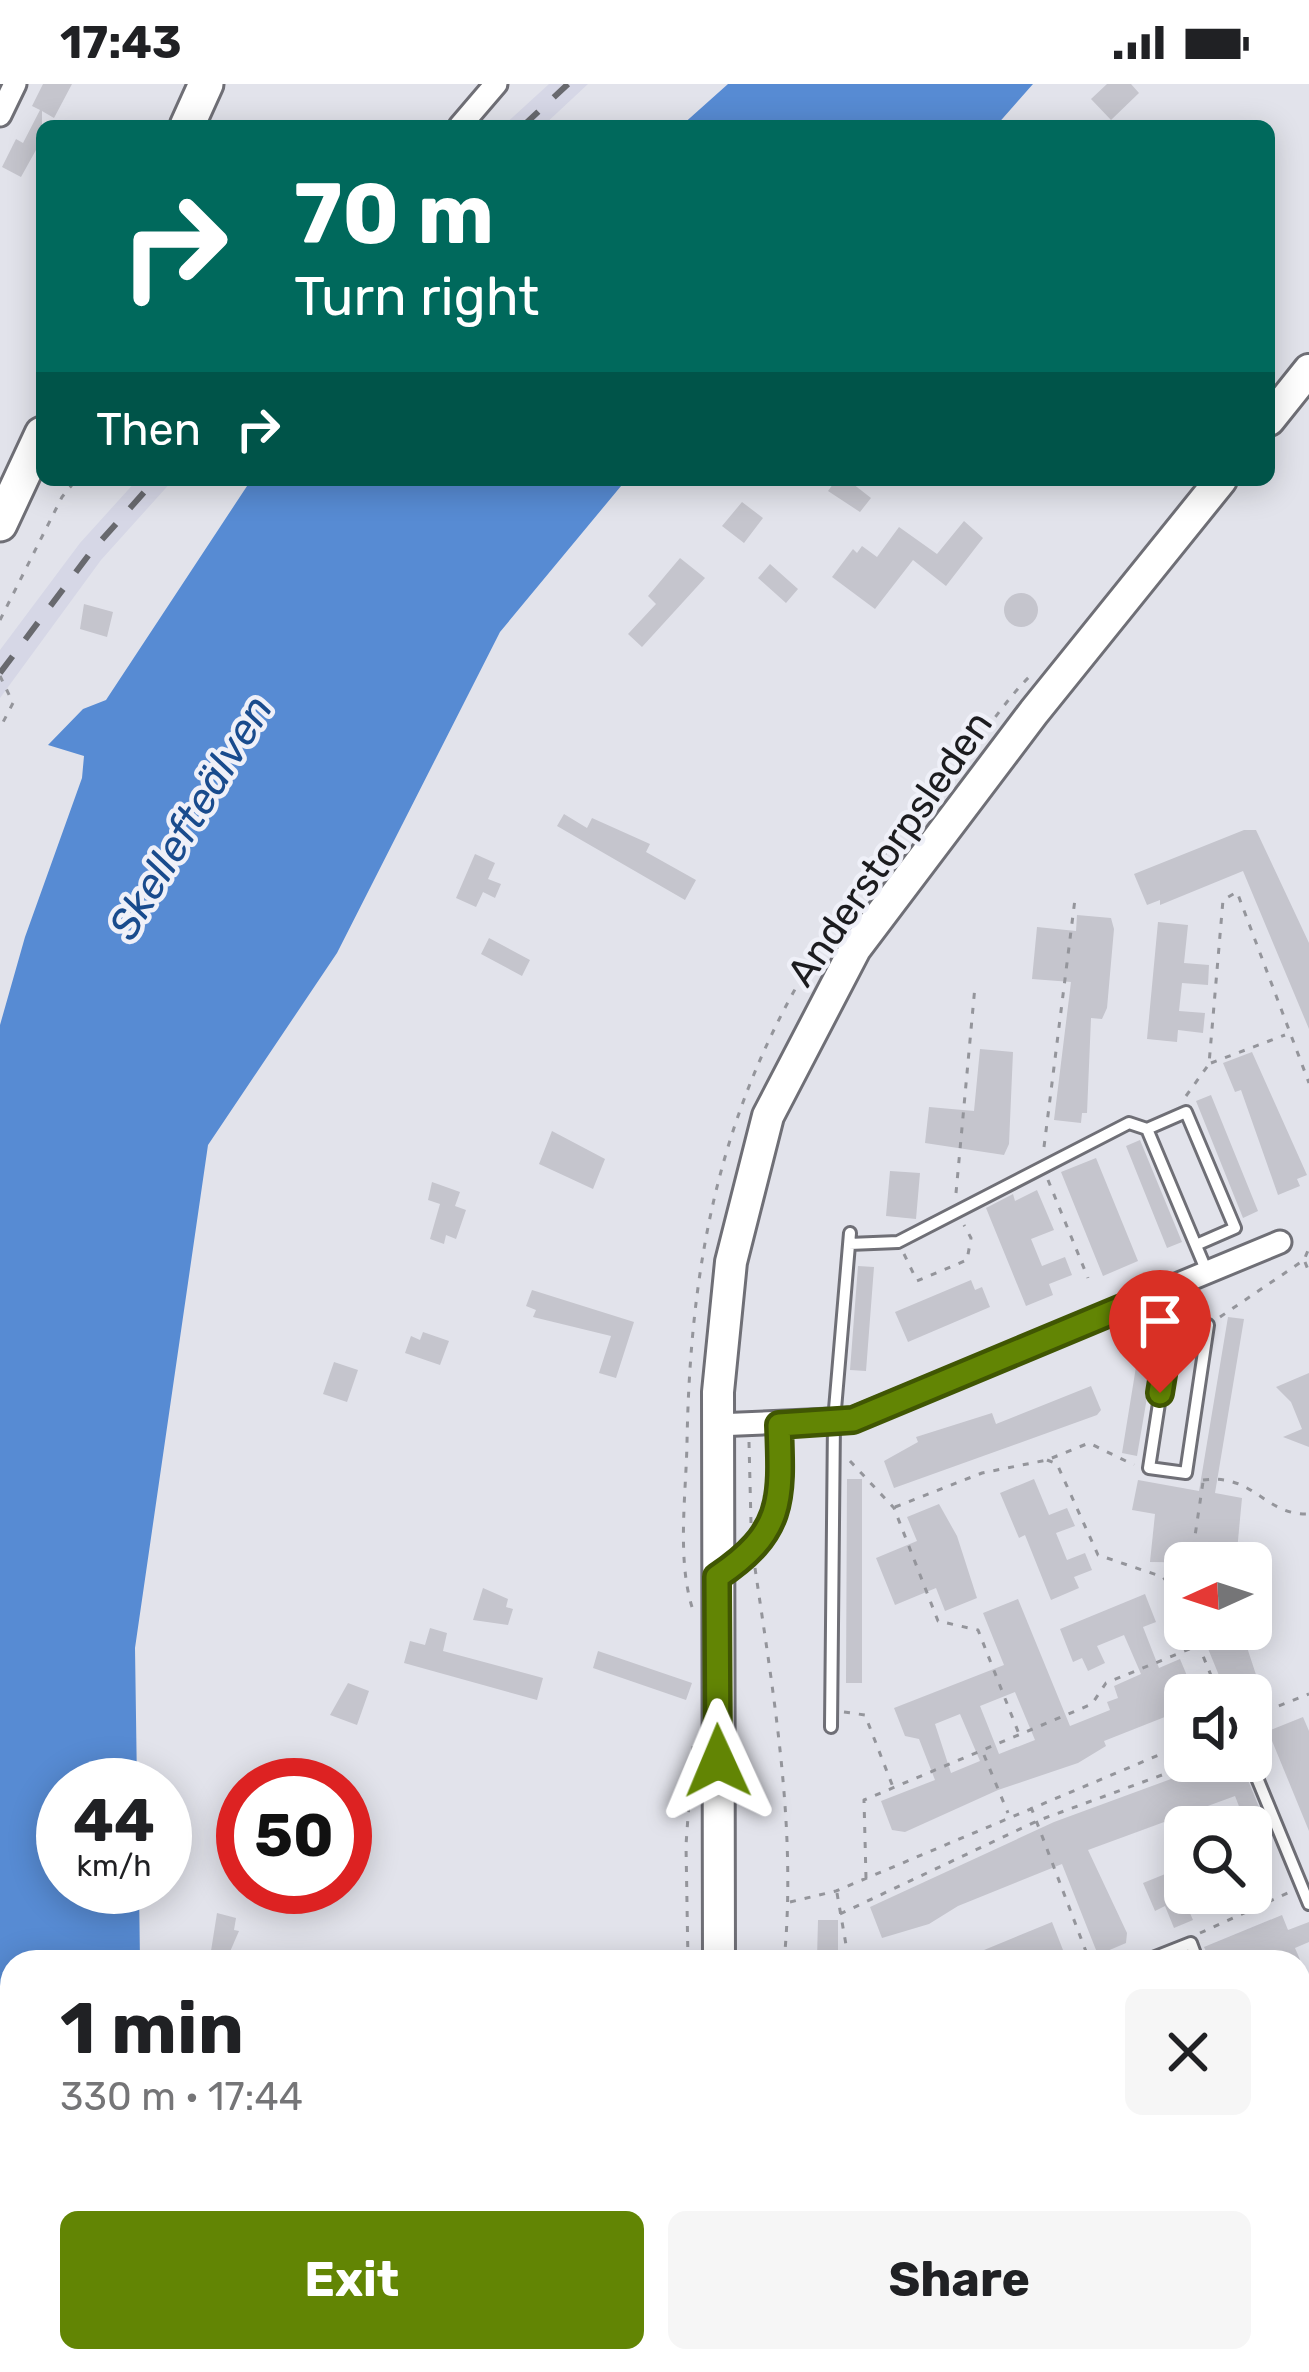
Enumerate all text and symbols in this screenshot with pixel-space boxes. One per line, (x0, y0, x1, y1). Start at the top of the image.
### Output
text: 17:43 (60, 16, 182, 69)
text: 70 m (294, 164, 494, 264)
icon: right (96, 168, 252, 324)
text: Turn right (294, 265, 539, 329)
icon: right (225, 396, 291, 462)
text: Then (96, 403, 201, 456)
water label: Skellefteälven (98, 687, 283, 948)
street label: Anderstorpsleden (778, 702, 1002, 995)
pin (1109, 1270, 1211, 1393)
icon: arrive (1127, 1288, 1193, 1354)
north arrow (1164, 1542, 1272, 1650)
map controls (1164, 1542, 1272, 1914)
button: sound (1164, 1674, 1272, 1782)
position arrow (655, 1698, 781, 1824)
speed limit sign: 50 (216, 1758, 372, 1914)
text: 44 (73, 1785, 155, 1856)
button: search (1164, 1806, 1272, 1914)
text: km/h (77, 1848, 151, 1884)
text: 1 min (60, 1986, 244, 2071)
button: close (1125, 1989, 1251, 2115)
text: 330 m · 17:44 (60, 2074, 303, 2120)
button: Exit (60, 2211, 644, 2349)
button: Share (668, 2211, 1251, 2349)

